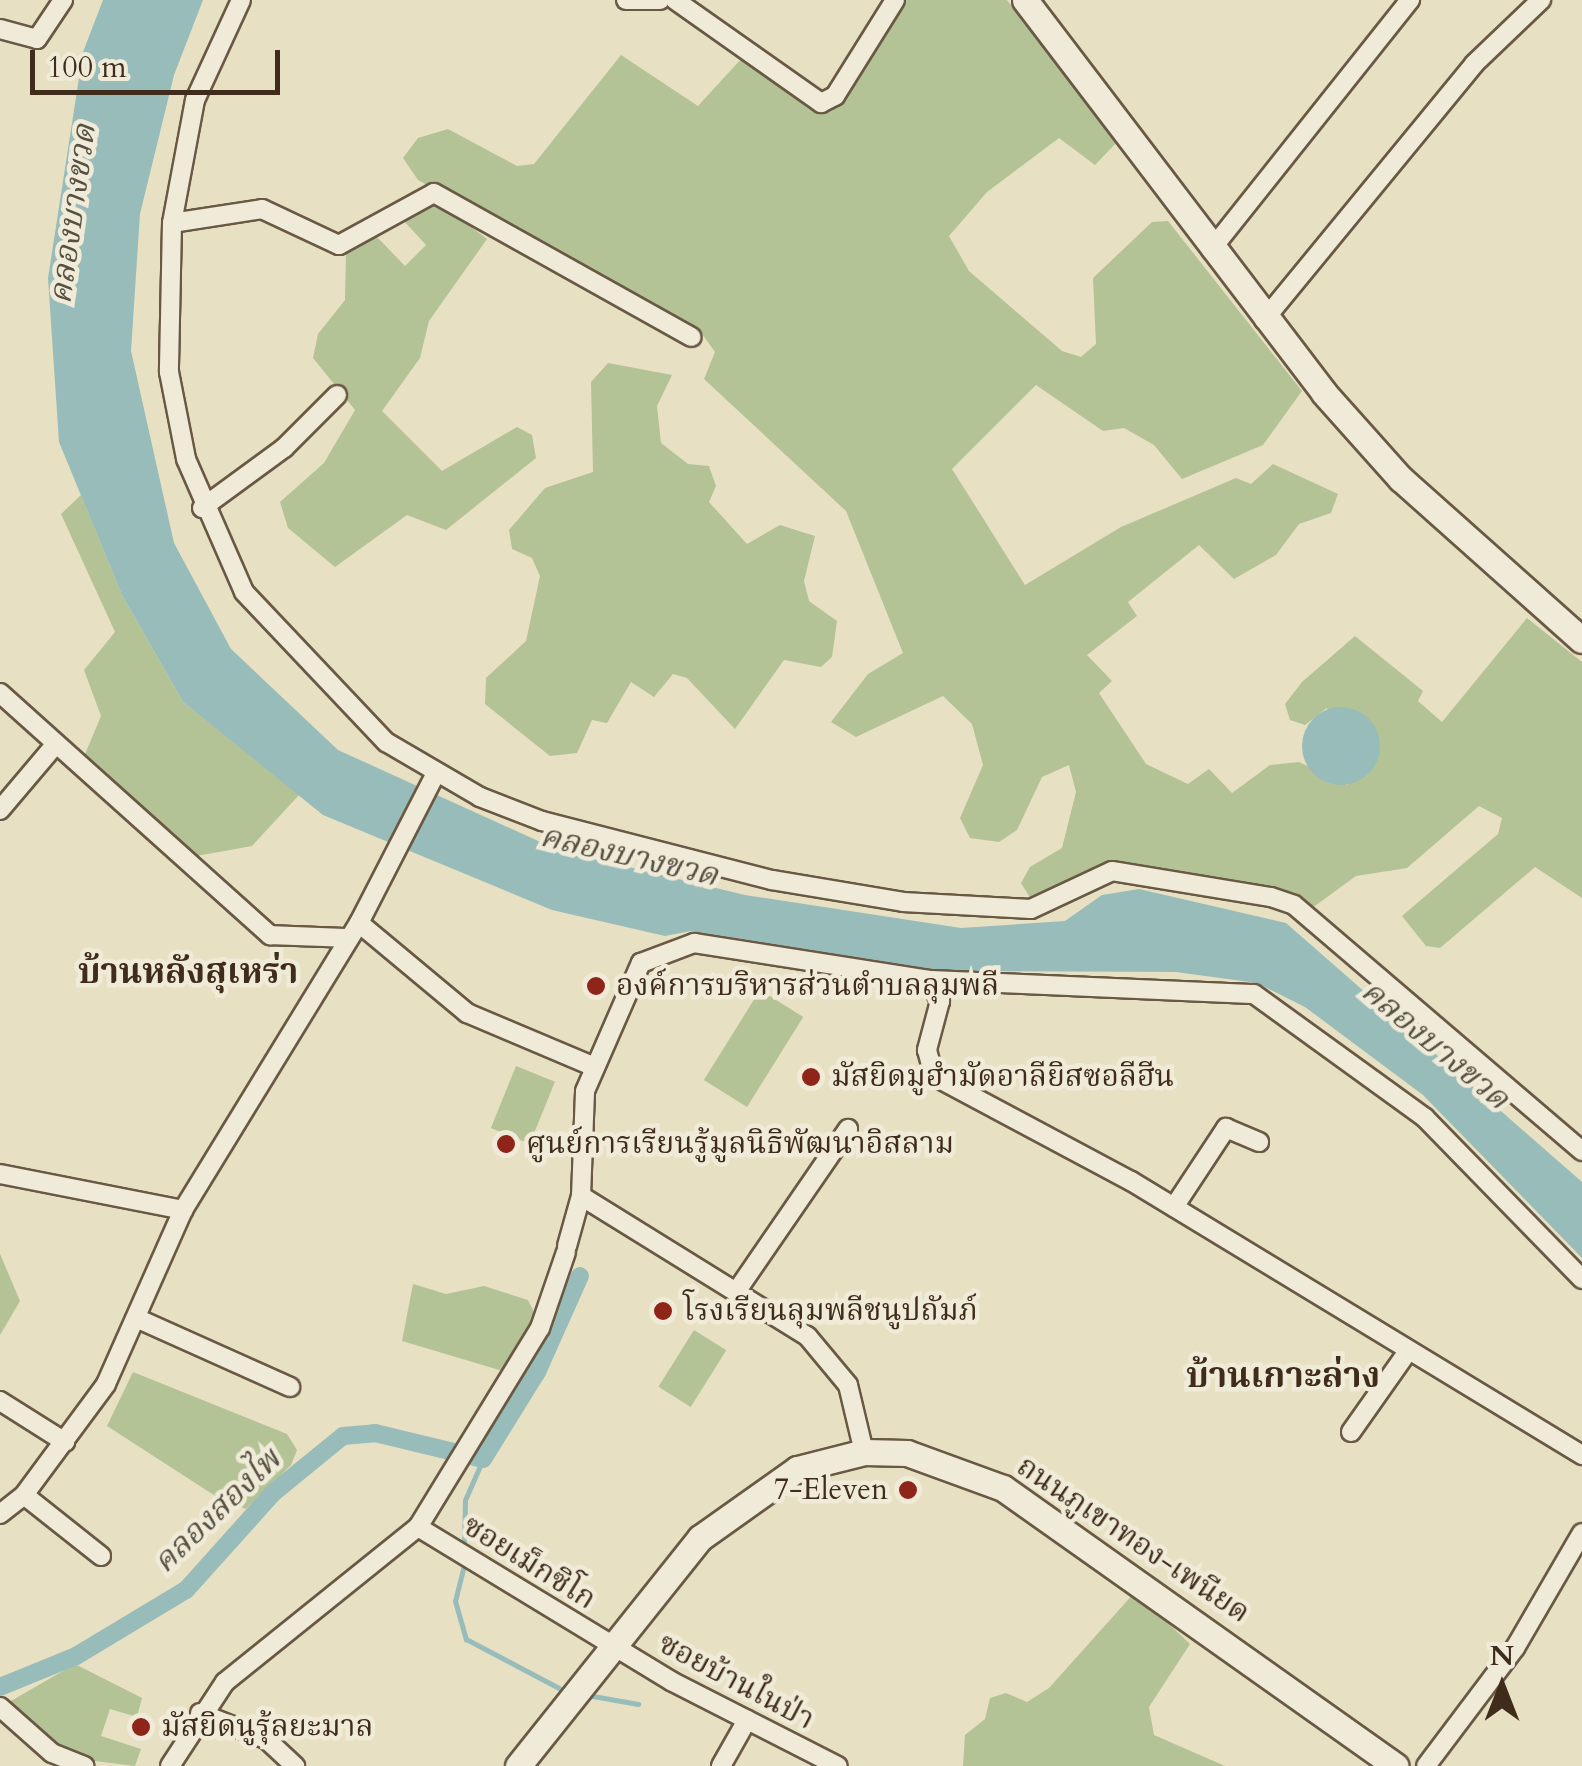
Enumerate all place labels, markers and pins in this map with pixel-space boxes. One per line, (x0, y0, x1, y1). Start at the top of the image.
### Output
place label: องค์การบริหารส่วนตำบลลุมพลี (616, 968, 999, 1004)
marker: องค์การบริหารส่วนตำบลลุมพลี (585, 975, 607, 997)
place label: มัสยิดมูฮำมัดอาลียิสซอลีฮีน (831, 1059, 1174, 1095)
marker: มัสยิดมูฮำมัดอาลียิสซอลีฮีน (800, 1066, 822, 1088)
place label: ศูนย์การเรียนรู้มูลนิธิพัฒนาอิสลาม (526, 1126, 954, 1162)
marker: ศูนย์การเรียนรู้มูลนิธิพัฒนาอิสลาม (495, 1133, 517, 1155)
place label: โรงเรียนลุมพลีชนูปถัมภ์ (683, 1293, 978, 1329)
marker: โรงเรียนลุมพลีชนูปถัมภ์ (652, 1300, 674, 1322)
place label: 7-Eleven (774, 1472, 888, 1508)
marker: 7-Eleven (897, 1479, 919, 1501)
place label: มัสยิดนูรุ้ลยะมาล (161, 1709, 373, 1745)
marker: มัสยิดนูรุ้ลยะมาล (130, 1716, 152, 1738)

